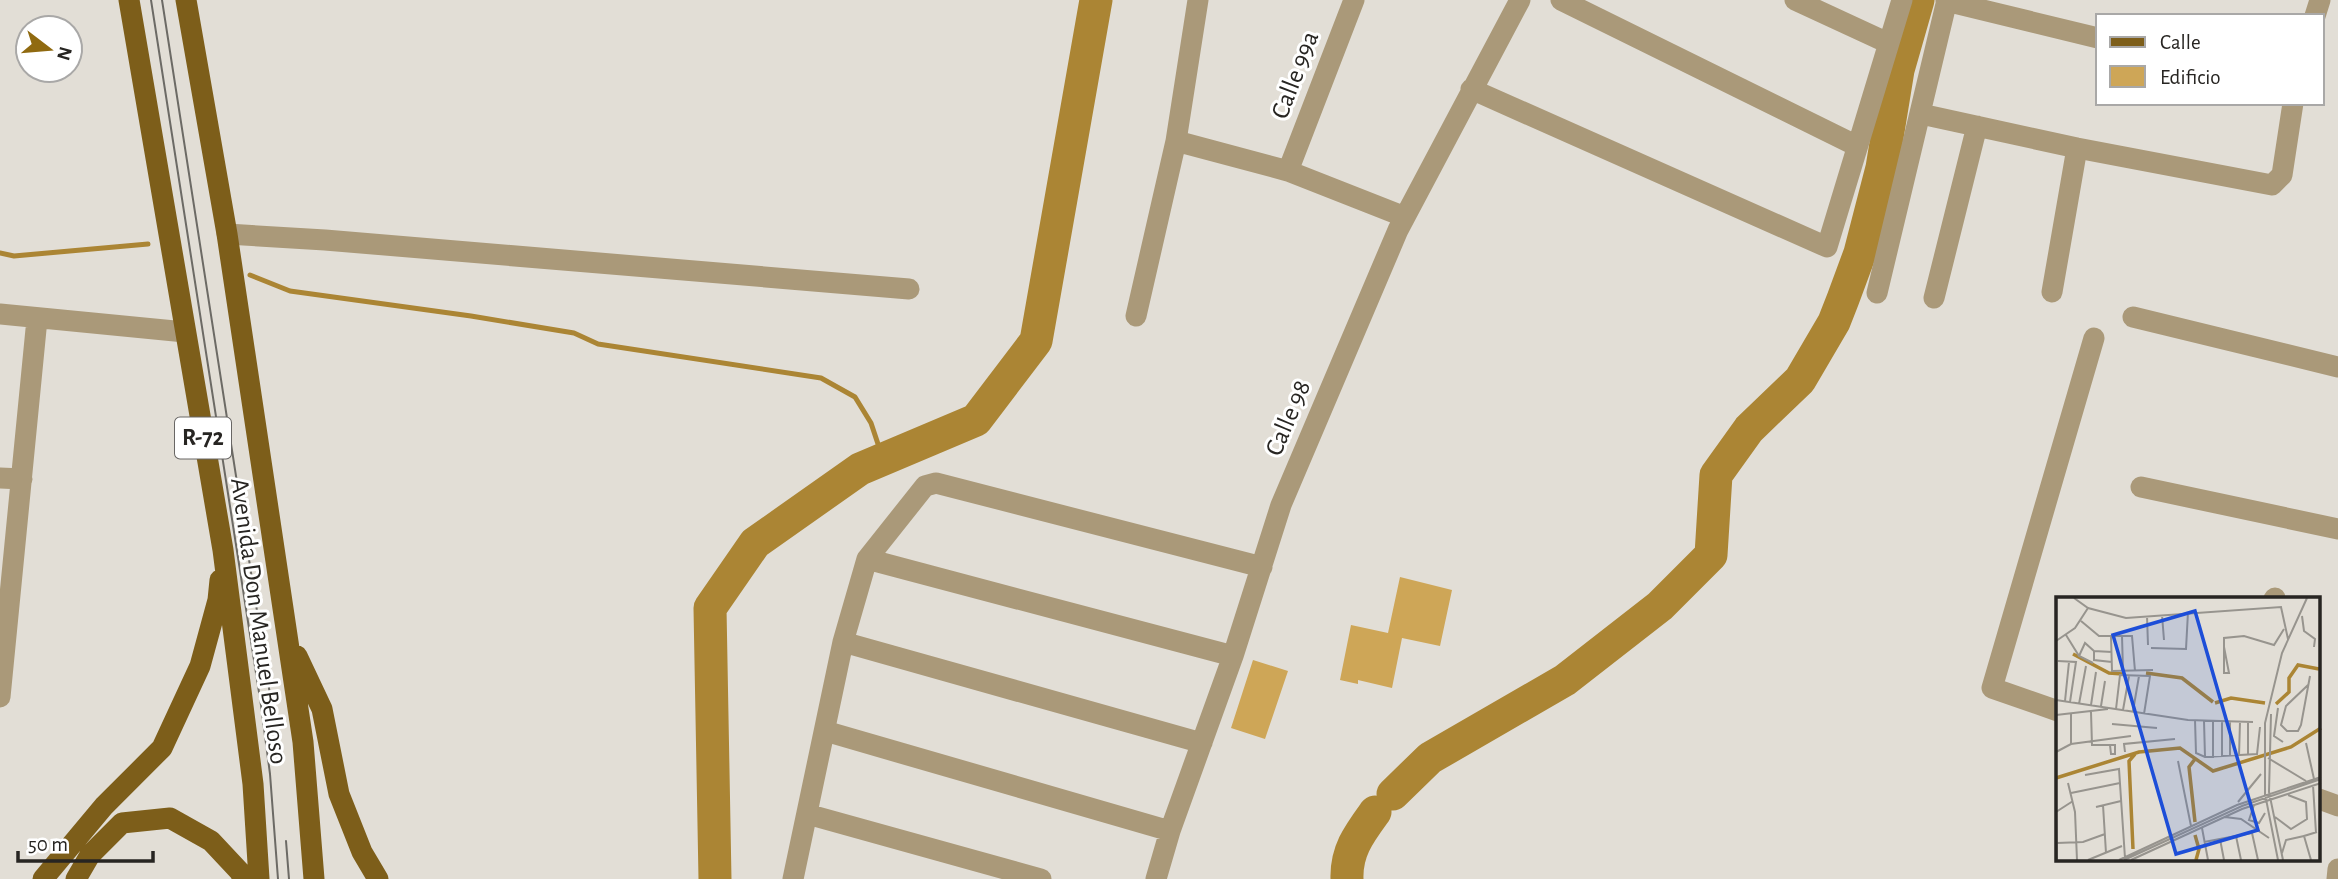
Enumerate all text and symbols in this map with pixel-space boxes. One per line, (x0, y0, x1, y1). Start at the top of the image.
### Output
north arrow (14, 14, 84, 84)
legend (2096, 14, 2324, 105)
street label: Calle 99a (1267, 28, 1323, 122)
text: Calle (2160, 32, 2201, 53)
text: N (53, 44, 75, 62)
text: Edificio (2160, 67, 2221, 88)
street label: Calle 98 (1261, 376, 1315, 460)
road number: R-72 (175, 418, 231, 458)
street label: Avenida Don Manuel Belloso (226, 476, 292, 766)
inset map (2056, 597, 2320, 862)
scale bar (18, 820, 152, 864)
text: 50 m (28, 834, 68, 855)

